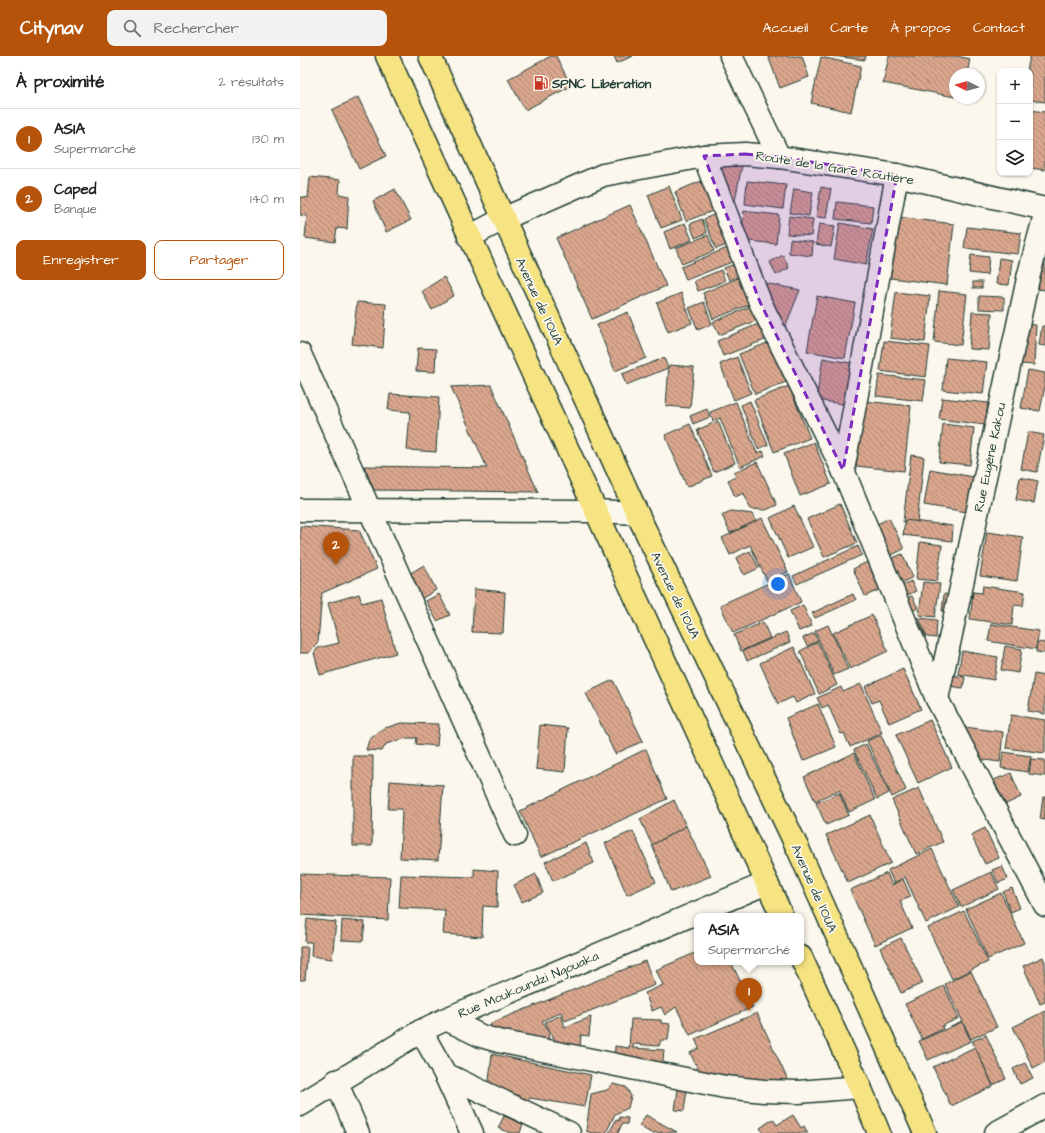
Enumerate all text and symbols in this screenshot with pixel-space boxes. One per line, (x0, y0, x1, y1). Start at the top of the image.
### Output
search box (107, 10, 387, 46)
text: Citynav (20, 15, 83, 42)
icon: search (121, 17, 143, 39)
text: Rechercher (153, 18, 239, 39)
text: Accueil (763, 18, 808, 38)
text: Carte (830, 18, 868, 38)
text: À propos (890, 18, 951, 38)
text: Contact (973, 18, 1025, 38)
north arrow (949, 68, 985, 104)
map controls (997, 68, 1033, 176)
button: + (997, 68, 1033, 104)
text: À proximité (16, 70, 105, 94)
text: 2 résultats (218, 73, 284, 91)
fuel station icon: SPNC Libération (533, 75, 549, 91)
place label: SPNC Libération (551, 75, 652, 93)
button: − (997, 104, 1033, 140)
text: ASIA (54, 119, 85, 140)
text: 1 (28, 130, 30, 148)
text: 130 m (252, 130, 284, 148)
text: Supermarché (54, 140, 136, 158)
button: layers (997, 140, 1033, 176)
street label: Route de la Gare Routière (754, 147, 915, 189)
text: Caped (54, 179, 96, 200)
text: 2 (25, 190, 33, 208)
text: 140 m (250, 190, 284, 208)
text: Banque (54, 200, 97, 218)
button: Enregistrer (16, 240, 146, 280)
button: Partager (154, 240, 284, 280)
street label: Avenue de l'OUA (511, 255, 568, 349)
street label: Rue Eugène Kakou (970, 401, 1011, 514)
pin: 2 (323, 532, 349, 565)
street label: Avenue de l'OUA (646, 549, 704, 643)
your location (768, 574, 788, 594)
street label: Avenue de l'OUA (787, 841, 842, 936)
popup (694, 913, 804, 965)
text: ASIA (708, 920, 739, 941)
text: Supermarché (708, 941, 790, 959)
street label: Rue Moukoundzi Ngouaka (455, 947, 602, 1024)
pin: 1 (736, 978, 762, 1011)

